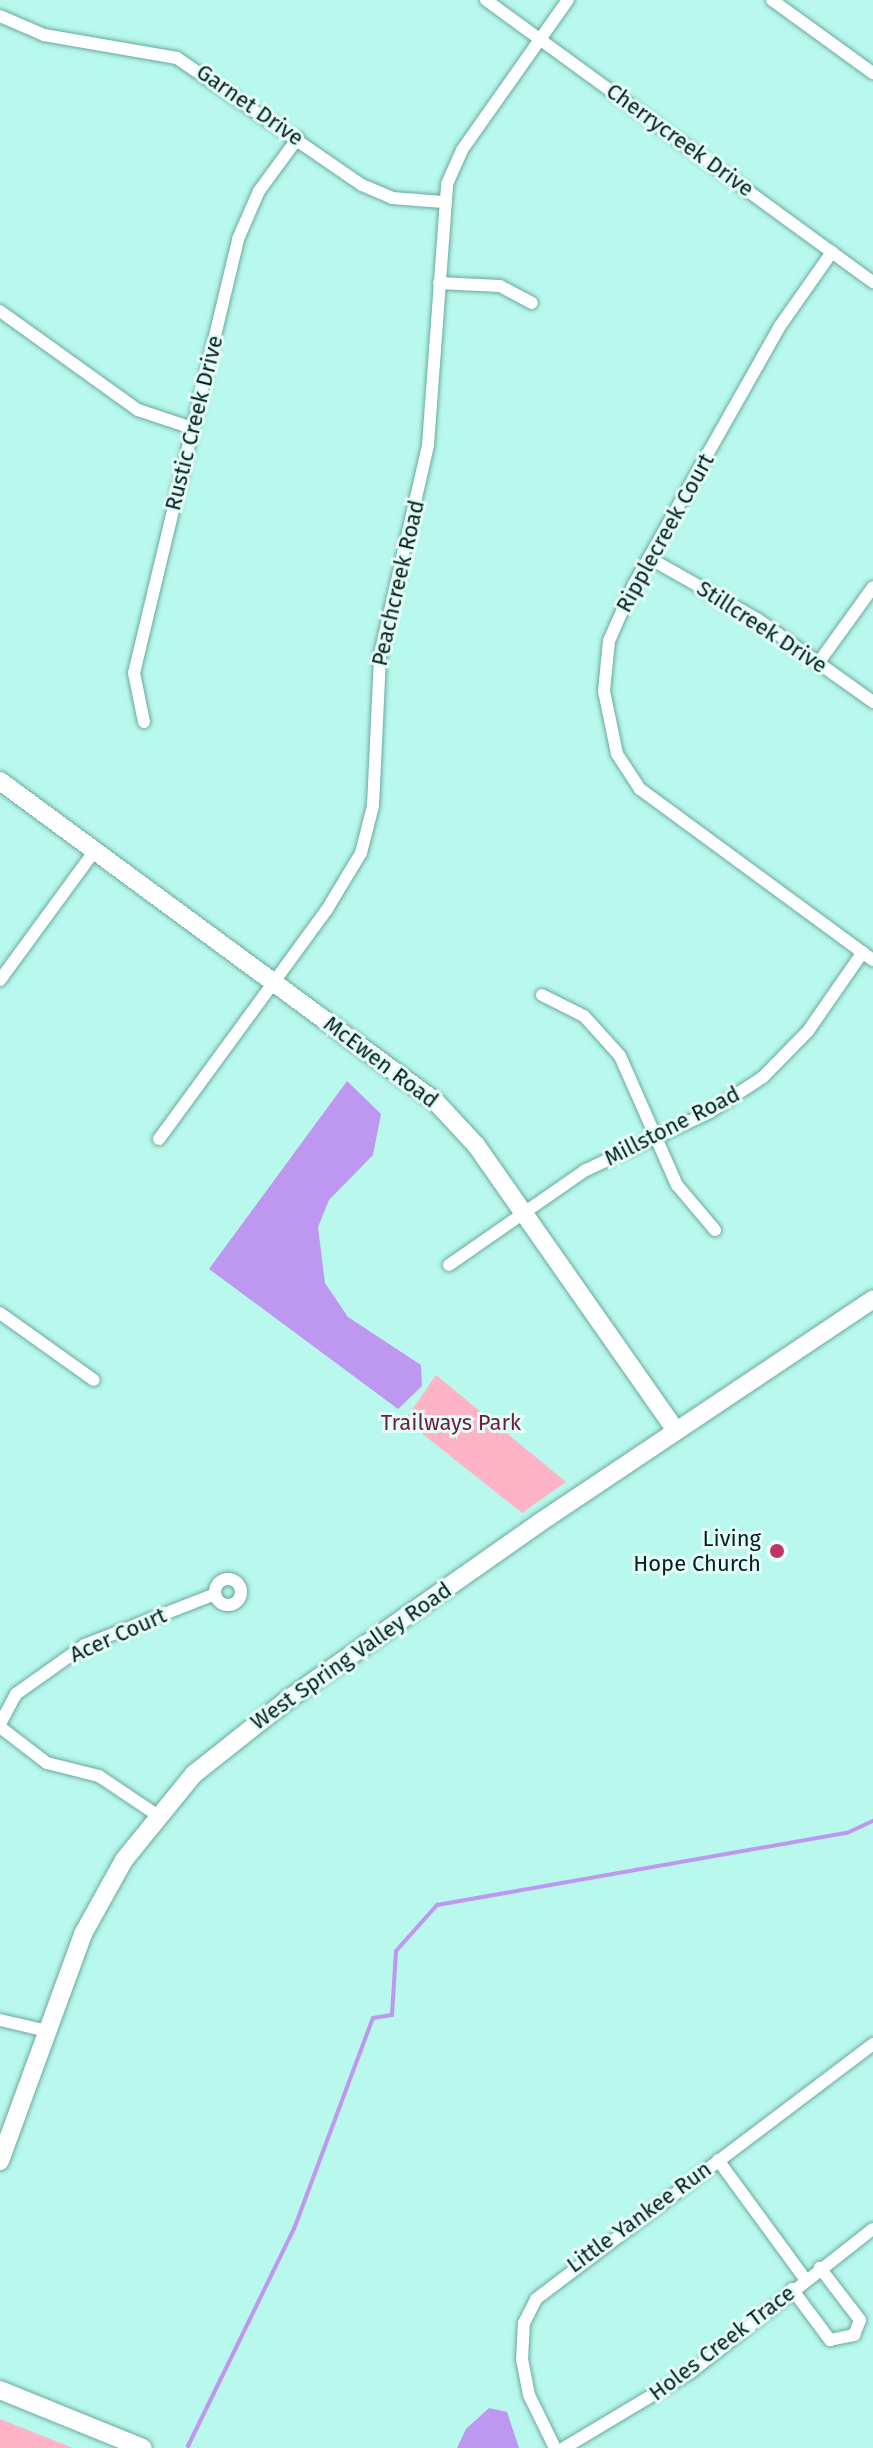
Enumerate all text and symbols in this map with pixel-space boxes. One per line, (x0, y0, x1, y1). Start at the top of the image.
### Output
street label: Garnet Drive (191, 58, 309, 152)
street label: Cherrycreek Drive (601, 78, 759, 202)
street label: Rustic Creek Drive (159, 333, 229, 513)
street label: Ripplecreek Court (610, 449, 720, 617)
street label: Peachcreek Road (366, 497, 430, 669)
street label: Stillcreek Drive (692, 575, 832, 679)
street label: McEwen Road (319, 1010, 443, 1114)
street label: Millstone Road (600, 1081, 744, 1171)
park label: Trailways Park (381, 1410, 521, 1436)
place label: Living Hope Church (633, 1525, 761, 1576)
marker: Living Hope Church (768, 1542, 786, 1560)
street label: West Spring Valley Road (246, 1577, 456, 1735)
street label: Acer Court (66, 1602, 170, 1668)
street label: Little Yankee Run (562, 2156, 716, 2278)
street label: Holes Creek Trace (644, 2280, 800, 2406)

